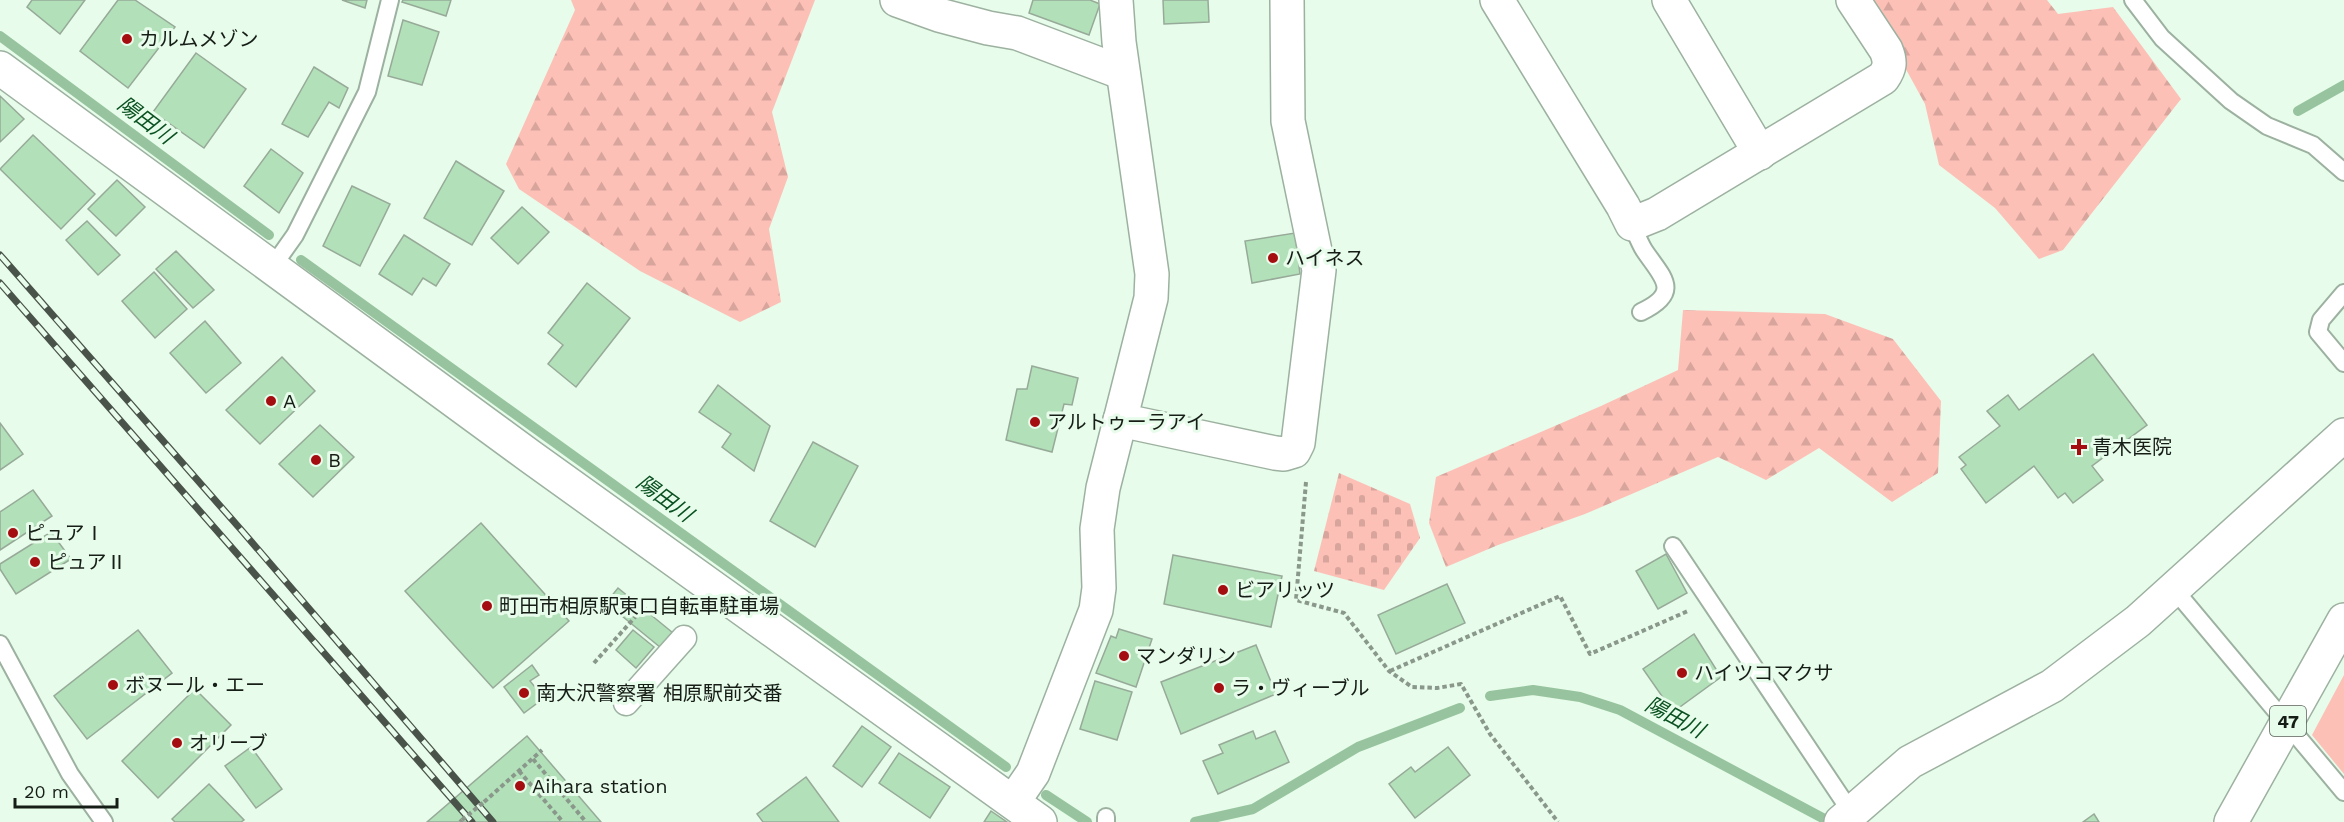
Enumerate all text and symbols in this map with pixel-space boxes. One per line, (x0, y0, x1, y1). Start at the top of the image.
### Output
place label: カルムメゾン (139, 27, 259, 51)
marker: カルムメゾン (120, 32, 134, 46)
water label: 陽田川 (113, 91, 180, 150)
place label: ハイネス (1285, 246, 1365, 270)
marker: ハイネス (1266, 251, 1280, 265)
place label: A (283, 389, 296, 413)
marker: A (264, 394, 278, 408)
place label: アルトゥーラアイ (1047, 410, 1206, 434)
marker: アルトゥーラアイ (1028, 415, 1042, 429)
place label: 青木医院 (2092, 435, 2172, 459)
marker: 青木医院 (2070, 438, 2088, 456)
place label: B (328, 448, 341, 472)
marker: B (309, 453, 323, 467)
water label: 陽田川 (632, 469, 699, 528)
place label: ピュアⅠ (25, 521, 105, 545)
marker: ピュアⅠ (6, 526, 20, 540)
place label: ピュアⅡ (47, 550, 127, 574)
marker: ピュアⅡ (28, 555, 42, 569)
place label: ビアリッツ (1235, 578, 1335, 602)
marker: ビアリッツ (1216, 583, 1230, 597)
place label: 町田市相原駅東口自転車駐車場 (499, 594, 779, 618)
marker: 町田市相原駅東口自転車駐車場 (480, 599, 494, 613)
place label: マンダリン (1136, 644, 1236, 668)
marker: マンダリン (1117, 649, 1131, 663)
place label: ハイツコマクサ (1694, 661, 1834, 685)
marker: ハイツコマクサ (1675, 666, 1689, 680)
place label: ボヌール・エー (125, 673, 265, 697)
place label: ラ・ヴィーブル (1231, 676, 1370, 700)
marker: ボヌール・エー (106, 678, 120, 692)
place label: 南大沢警察署 相原駅前交番 (536, 681, 783, 705)
marker: ラ・ヴィーブル (1212, 681, 1226, 695)
marker: 南大沢警察署 相原駅前交番 (517, 686, 531, 700)
water label: 陽田川 (1641, 691, 1710, 744)
road number: 47 (2270, 706, 2306, 736)
place label: オリーブ (189, 731, 268, 755)
marker: オリーブ (170, 736, 184, 750)
scale bar (15, 771, 117, 809)
place label: Aihara station (532, 774, 668, 798)
marker: Aihara station (513, 779, 527, 793)
text: 20 m (24, 781, 69, 802)

